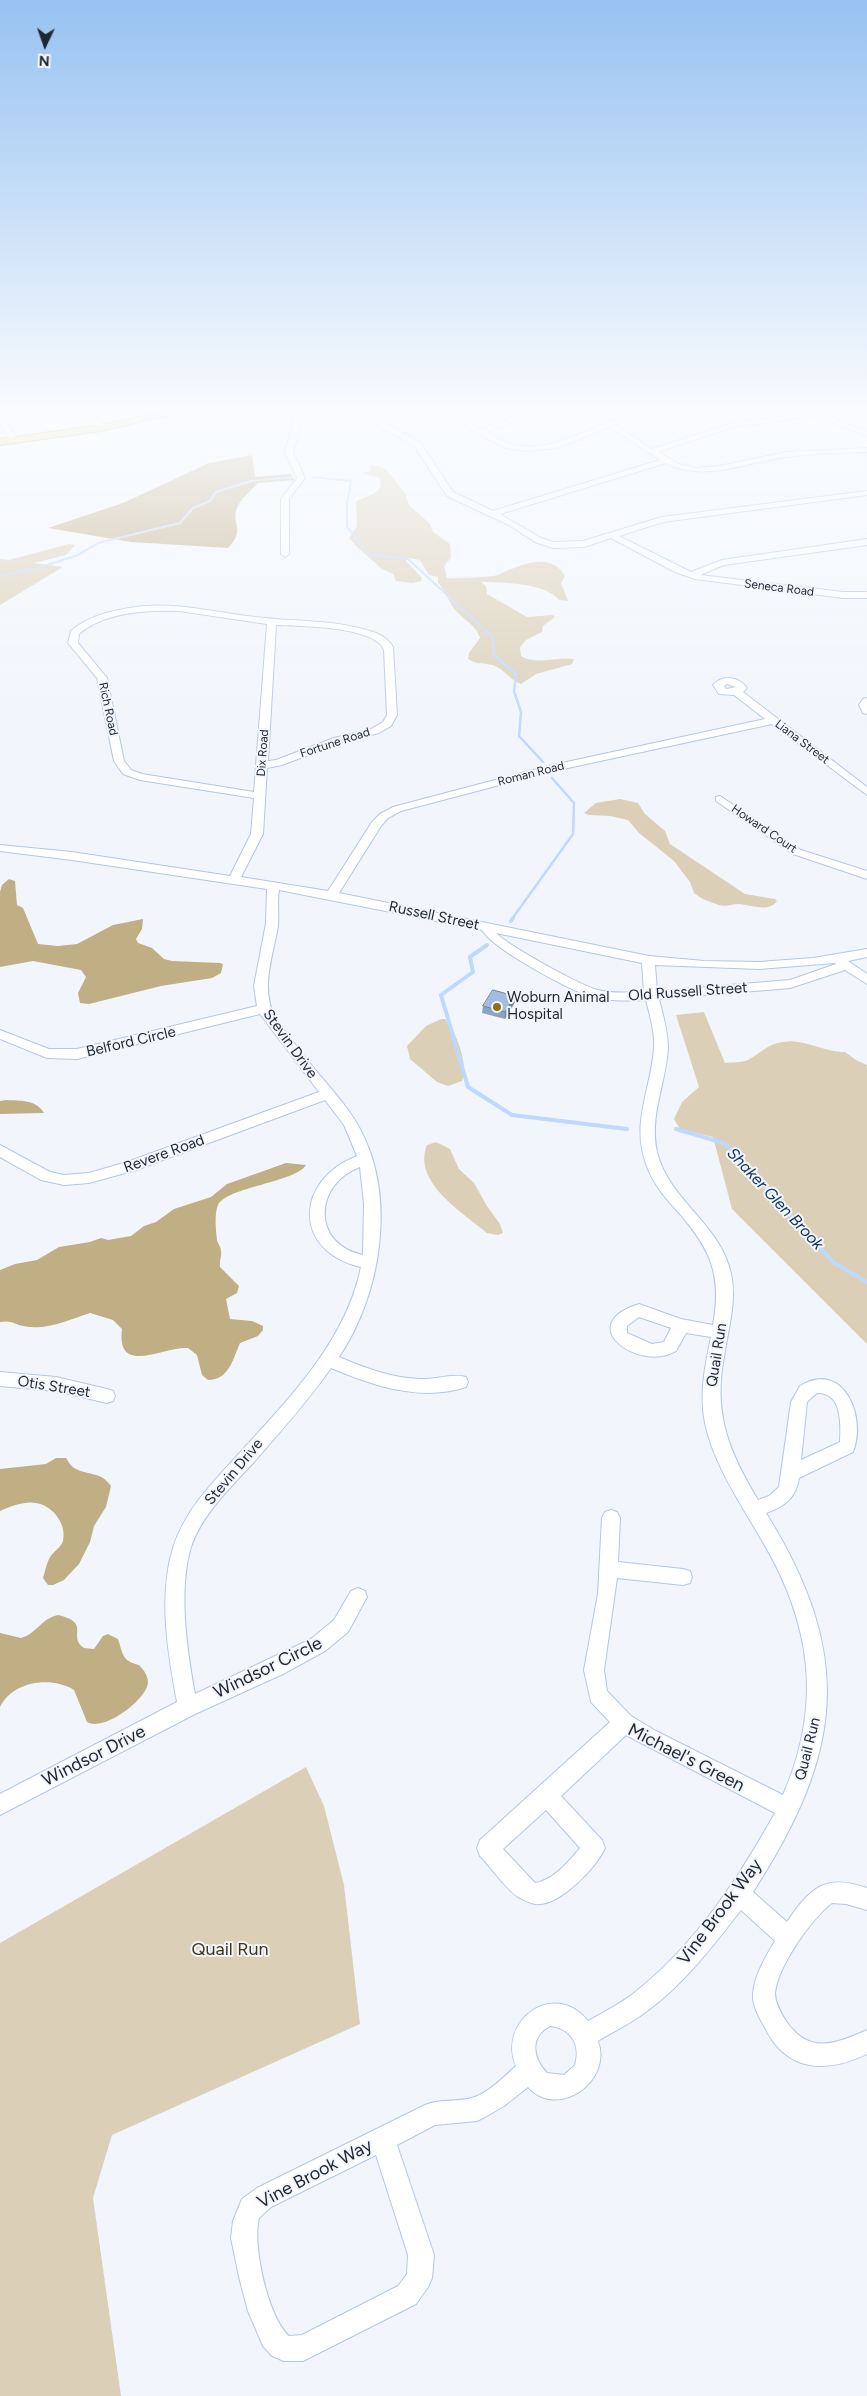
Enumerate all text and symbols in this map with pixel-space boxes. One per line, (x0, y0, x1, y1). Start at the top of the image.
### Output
north arrow (20, 20, 70, 70)
text: N (38, 52, 50, 69)
street label: Seneca Road (743, 577, 815, 599)
street label: Rich Road (95, 681, 121, 737)
street label: Liana Street (772, 717, 832, 767)
street label: Fortune Road (298, 725, 372, 761)
street label: Dix Road (254, 729, 272, 777)
street label: Roman Road (496, 759, 566, 789)
street label: Howard Court (728, 802, 800, 856)
street label: Russell Street (387, 898, 481, 934)
street label: Old Russell Street (628, 979, 748, 1005)
place label: Woburn Animal Hospital (507, 989, 610, 1024)
marker: Woburn Animal Hospital (491, 1001, 503, 1013)
street label: Stevin Drive (259, 1006, 321, 1082)
street label: Belford Circle (84, 1023, 178, 1061)
street label: Revere Road (121, 1131, 207, 1177)
water label: Shaker Glen Brook (723, 1144, 827, 1254)
street label: Quail Run (703, 1322, 731, 1388)
street label: Otis Street (16, 1372, 92, 1402)
street label: Stevin Drive (201, 1435, 267, 1509)
street label: Windsor Circle (210, 1632, 326, 1704)
street label: Quail Run (791, 1716, 825, 1782)
street label: Michael's Green (624, 1719, 748, 1797)
street label: Windsor Drive (39, 1721, 149, 1791)
street label: Vine Brook Way (673, 1855, 767, 1969)
park label: Quail Run (191, 1939, 269, 1961)
street label: Vine Brook Way (254, 2135, 376, 2213)

